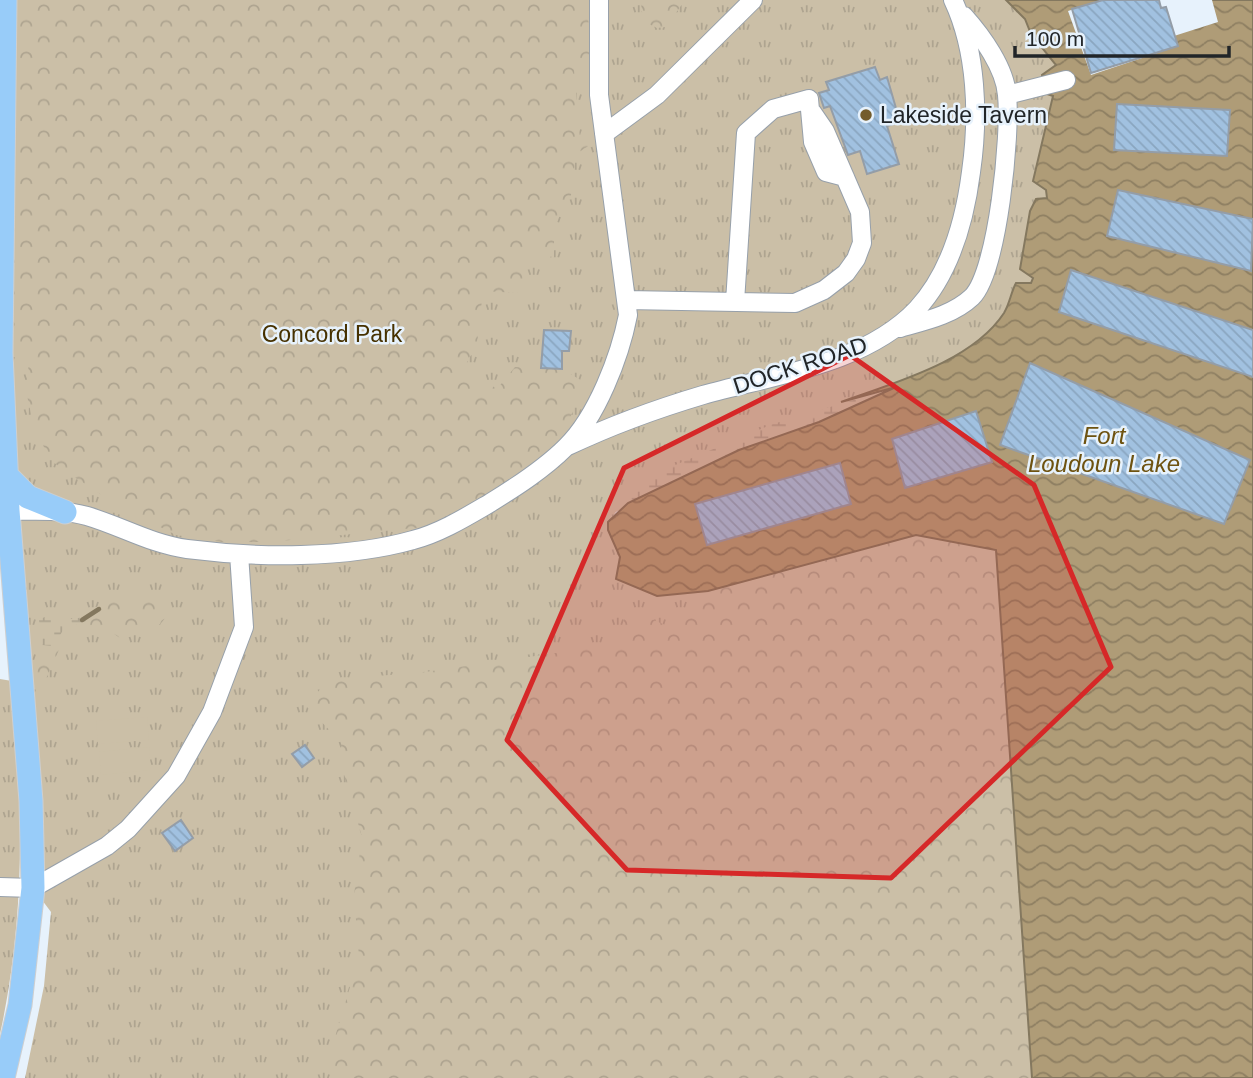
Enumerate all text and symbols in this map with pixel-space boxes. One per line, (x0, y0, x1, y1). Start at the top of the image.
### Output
scale bar (1015, 14, 1228, 58)
text: 100 m (1026, 27, 1084, 50)
place label: Lakeside Tavern (880, 102, 1047, 128)
marker: Lakeside Tavern (858, 107, 874, 123)
park label: Concord Park (262, 321, 403, 347)
street label: DOCK ROAD (730, 331, 870, 399)
water label: Fort Loudoun Lake (1028, 422, 1180, 477)

